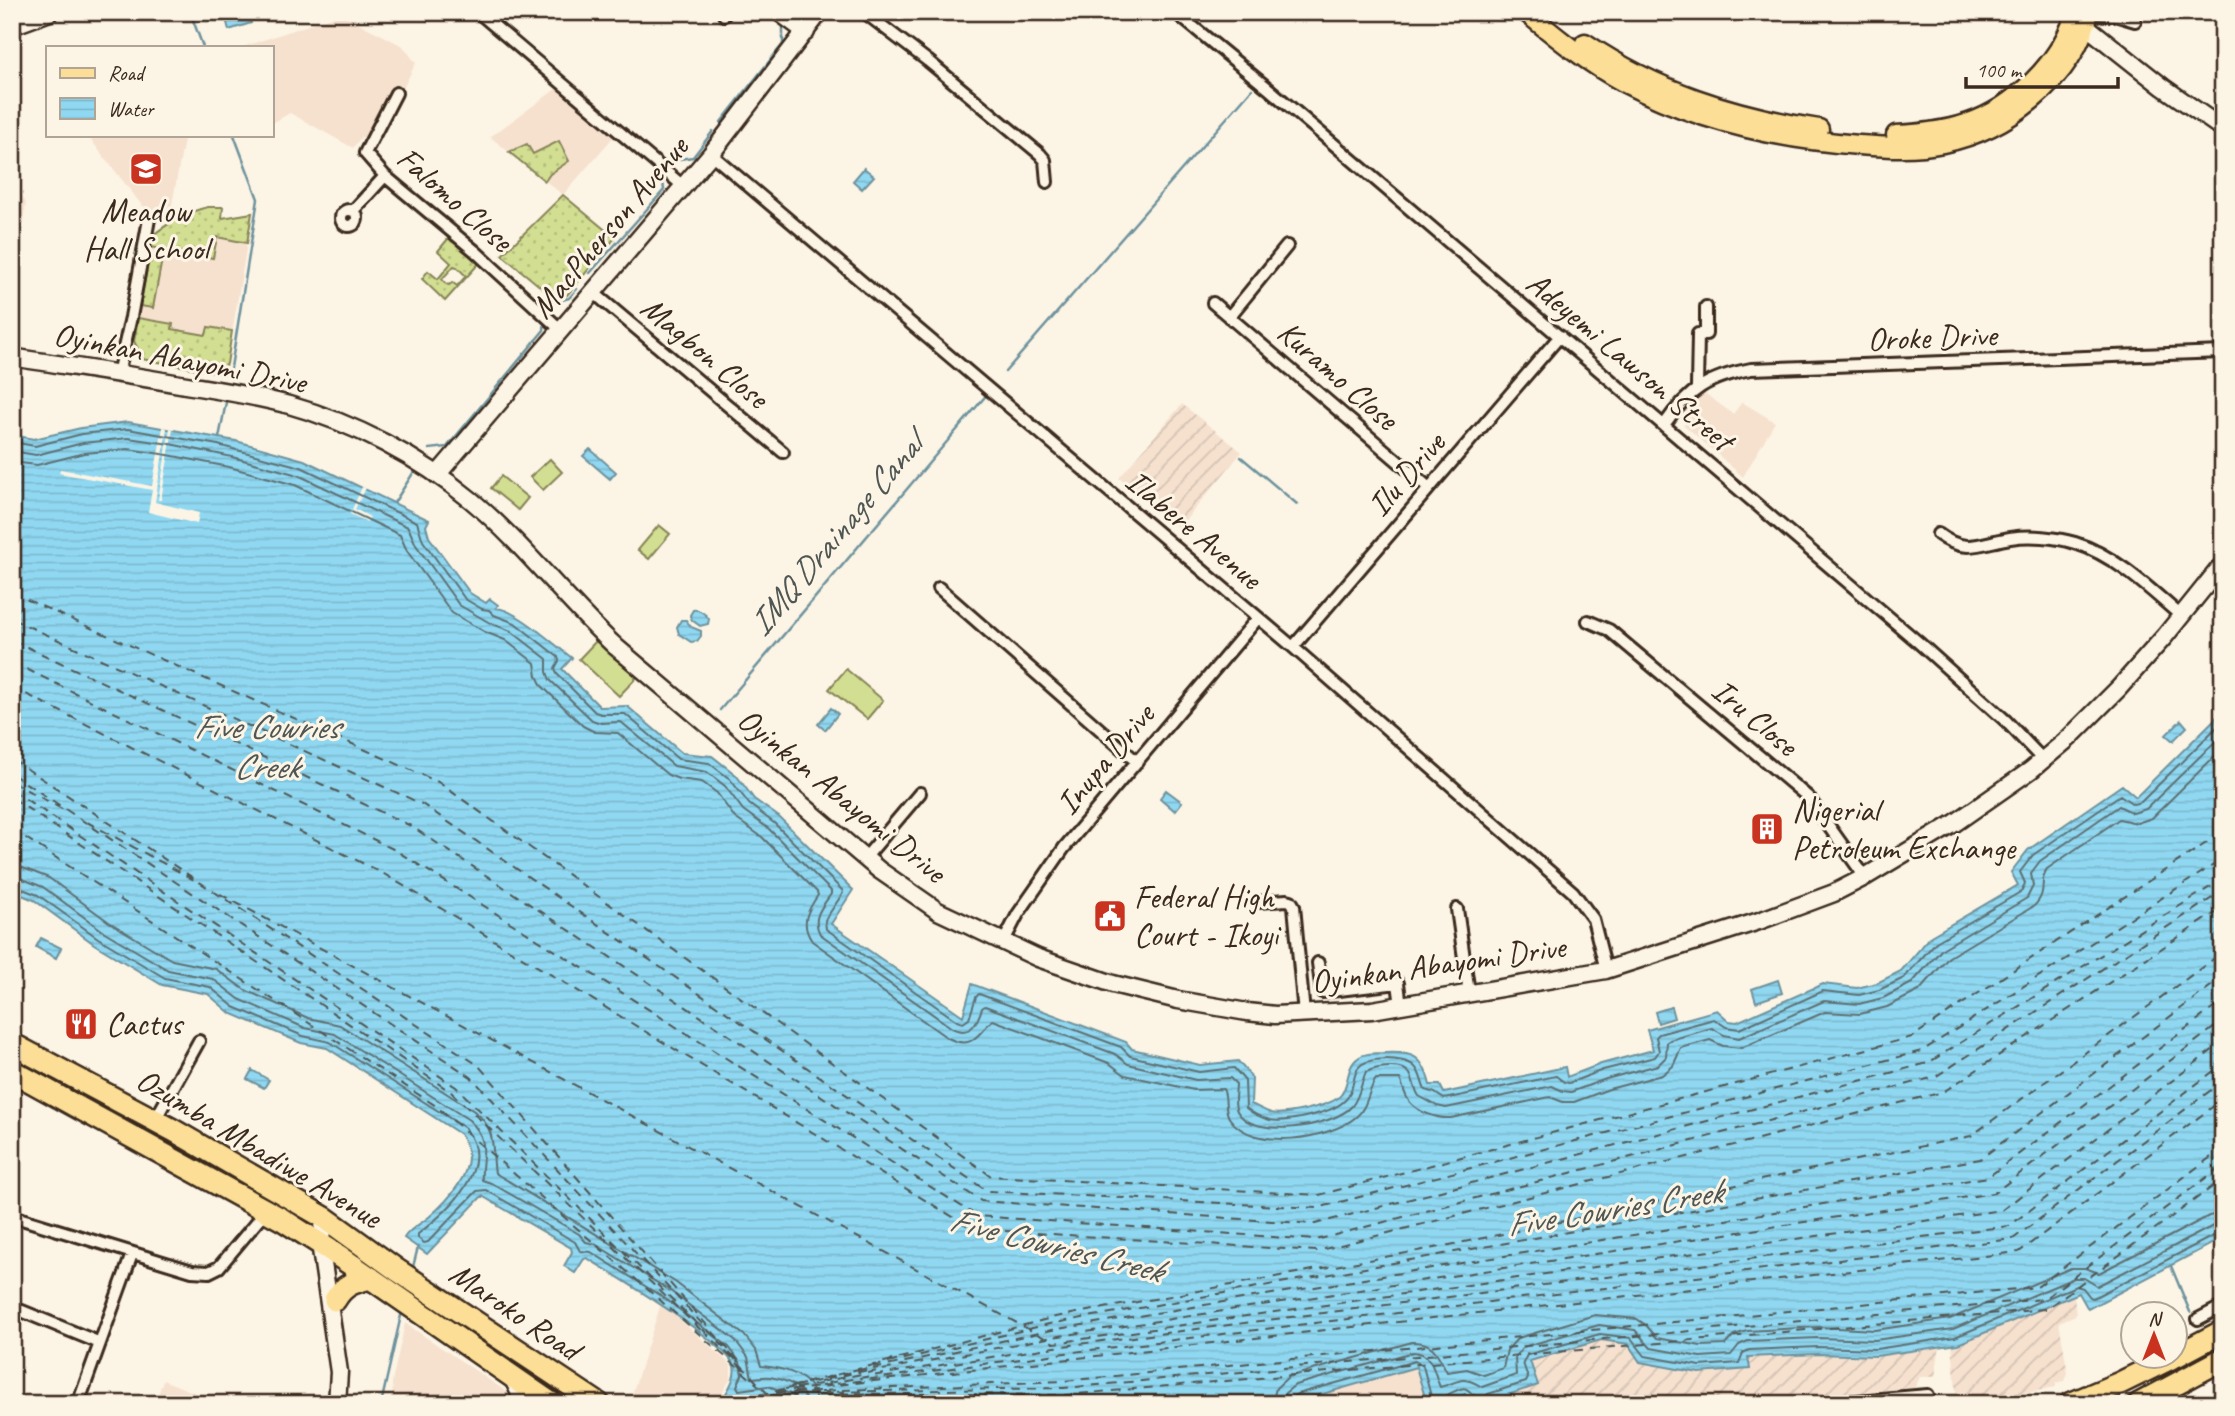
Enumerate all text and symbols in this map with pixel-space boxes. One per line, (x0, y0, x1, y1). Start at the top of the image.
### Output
legend (46, 46, 273, 136)
scale bar (1966, 46, 2118, 90)
text: 100 m (1976, 57, 2023, 83)
text: Road (108, 60, 147, 86)
text: Water (108, 96, 155, 122)
street label: MacPherson Avenue (521, 126, 699, 327)
street label: Falomo Close (388, 137, 523, 262)
school or university icon: Meadow Hall School (127, 150, 165, 188)
place label: Meadow Hall School (84, 190, 214, 270)
street label: Adeyemi Lawson Street (1518, 262, 1745, 463)
street label: Magbon Close (633, 287, 779, 419)
street label: Kuramo Close (1269, 311, 1409, 440)
street label: Oyinkan Abayomi Drive (50, 313, 312, 403)
street label: Oroke Drive (1867, 314, 2000, 360)
water label: IMQ Drainage Canal (738, 417, 939, 645)
street label: Ilu Drive (1358, 421, 1456, 525)
street label: Ilabere Avenue (1117, 460, 1273, 600)
street label: Iru Close (1703, 669, 1808, 767)
street label: Inupa Drive (1046, 693, 1165, 823)
street label: Oyinkan Abayomi Drive (729, 698, 957, 893)
water label: Five Cowries Creek (194, 704, 345, 789)
place label: Nigerial Petroleum Exchange (1792, 789, 2017, 869)
building icon: Nigerial Petroleum Exchange (1748, 810, 1786, 848)
place label: Federal High Court - Ikoyi (1134, 876, 1282, 956)
public building icon: Federal High Court - Ikoyi (1091, 897, 1129, 935)
street label: Oyinkan Abayomi Drive (1308, 925, 1570, 1003)
place label: Cactus (106, 1003, 185, 1045)
restaurant icon: Cactus (62, 1005, 100, 1043)
street label: Ozumba Mbadiwe Avenue (129, 1058, 391, 1239)
water label: Five Cowries Creek (1503, 1168, 1731, 1247)
water label: Five Cowries Creek (945, 1197, 1173, 1295)
street label: Maroko Road (442, 1252, 593, 1373)
north arrow (2120, 1300, 2190, 1370)
text: N (2148, 1307, 2163, 1331)

